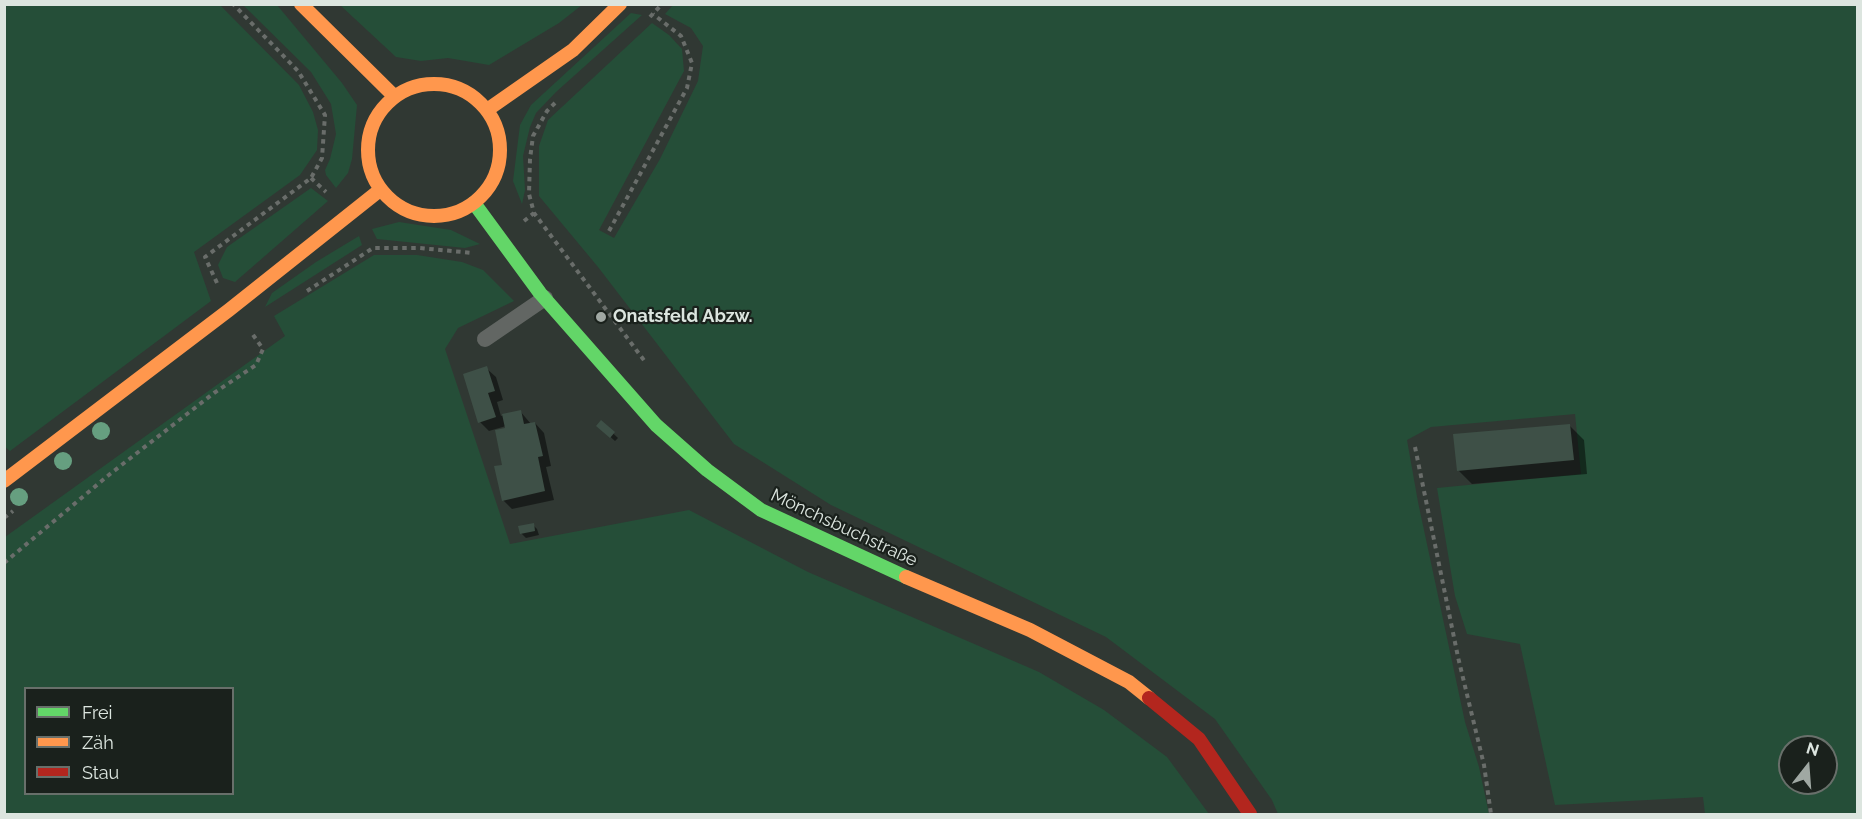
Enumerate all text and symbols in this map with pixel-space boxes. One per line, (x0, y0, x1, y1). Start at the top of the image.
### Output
place label: Onatsfeld Abzw. (613, 306, 753, 328)
marker: Onatsfeld Abzw. (594, 310, 608, 324)
street label: Mönchsbuchstraße (767, 485, 921, 571)
legend (24, 687, 234, 795)
text: Frei (82, 702, 112, 723)
text: Zäh (82, 732, 114, 753)
north arrow (1778, 735, 1838, 795)
text: N (1804, 738, 1821, 760)
text: Stau (82, 762, 119, 783)

